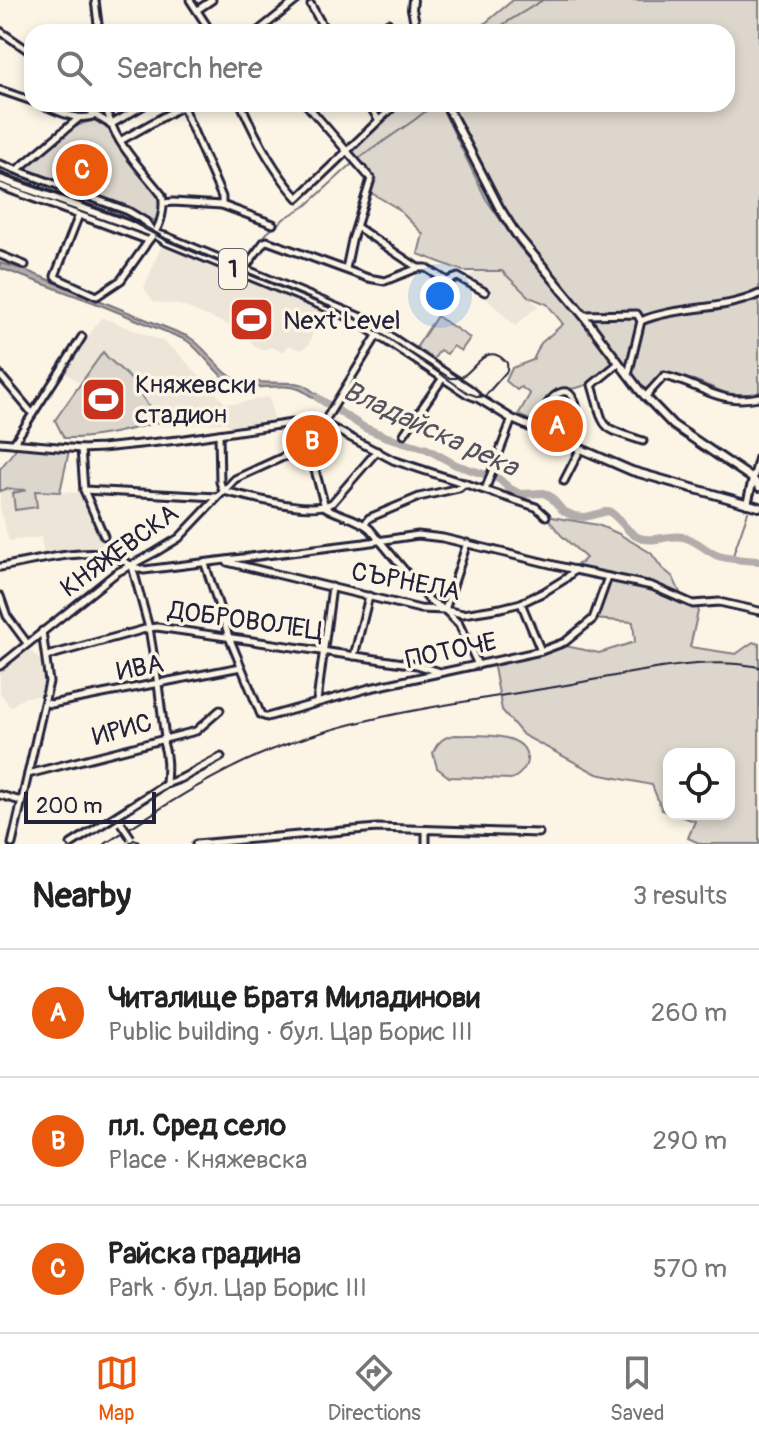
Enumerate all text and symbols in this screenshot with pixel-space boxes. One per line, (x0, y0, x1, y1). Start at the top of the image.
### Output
search box (24, 24, 735, 112)
icon: search (52, 46, 96, 90)
text: Search here (116, 50, 263, 87)
pin: C (56, 140, 108, 200)
road number: 1 (219, 249, 247, 289)
your location (420, 276, 460, 316)
sports icon: Next Level (228, 296, 276, 344)
place label: Next Level (283, 305, 401, 337)
place label: Княжевски стадион (135, 369, 256, 431)
water label: Владайска река (337, 374, 525, 486)
sports icon: Княжевски стадион (80, 375, 128, 423)
pin: A (531, 396, 583, 456)
pin: B (286, 411, 338, 471)
street label: КНЯЖЕВСКА (54, 497, 185, 604)
street label: СЪРНЕЛА (348, 556, 463, 608)
street label: ДОБРОВОЛЕЦ (165, 594, 325, 648)
street label: ПОТОЧЕ (403, 626, 500, 676)
street label: ИВА (114, 648, 167, 688)
street label: ИРИС (89, 707, 155, 753)
map controls (663, 748, 735, 820)
button: locate (663, 748, 735, 820)
scale bar (24, 788, 156, 824)
text: 200 m (36, 792, 103, 820)
text: Nearby (32, 875, 131, 918)
text: 3 results (633, 880, 727, 912)
text: Читалище Братя Миладинови (108, 979, 480, 1016)
text: A (50, 997, 66, 1029)
text: 260 m (651, 997, 727, 1029)
text: Public building · бул. Цар Борис III (108, 1016, 473, 1048)
text: пл. Сред село (108, 1107, 286, 1144)
text: B (51, 1125, 65, 1157)
text: 290 m (653, 1125, 727, 1157)
text: Place · Княжевска (108, 1144, 307, 1176)
text: Райска градина (108, 1235, 301, 1272)
text: C (50, 1253, 66, 1285)
text: 570 m (653, 1253, 727, 1285)
text: Park · бул. Цар Борис III (108, 1272, 367, 1304)
tab: Map (95, 1351, 139, 1427)
tab: Directions (328, 1351, 421, 1427)
tab: Saved (610, 1351, 664, 1427)

